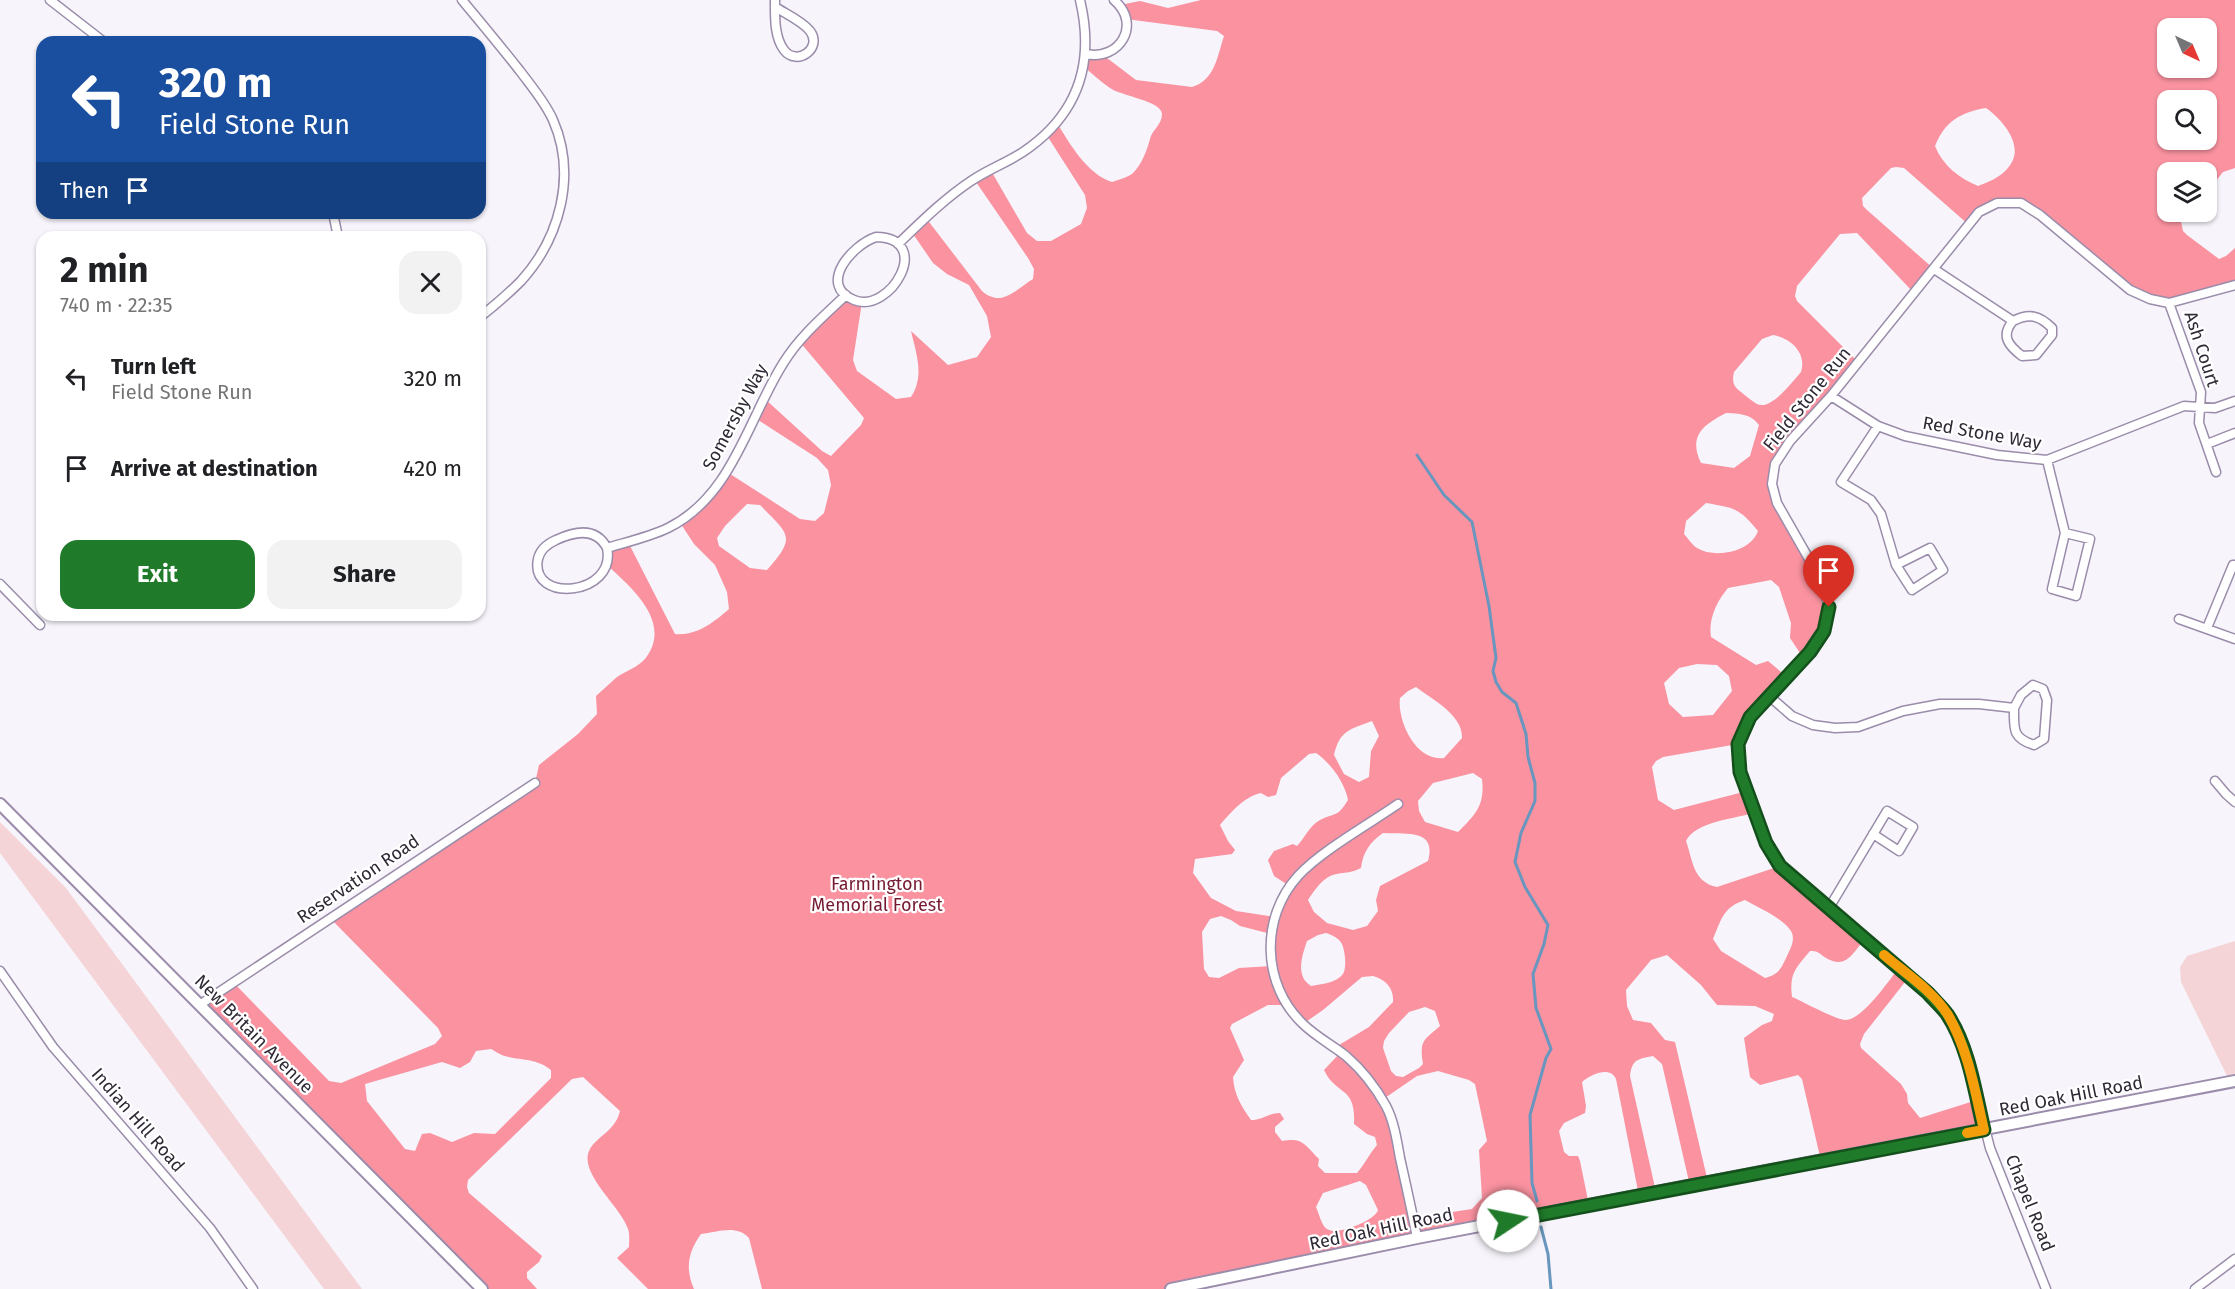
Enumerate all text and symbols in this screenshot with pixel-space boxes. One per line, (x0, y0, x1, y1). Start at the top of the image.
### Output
north arrow (2157, 18, 2217, 78)
map controls (2157, 18, 2217, 222)
text: 320 m (159, 58, 272, 108)
icon: left (60, 60, 138, 138)
button: search (2157, 90, 2217, 150)
text: Field Stone Run (159, 109, 350, 141)
button: layers (2157, 162, 2217, 222)
icon: arrive (121, 174, 154, 207)
text: Then (60, 177, 109, 204)
text: 2 min (60, 248, 149, 292)
button: close (399, 251, 462, 314)
text: 740 m · 22:35 (60, 293, 173, 317)
street label: Ash Court (2179, 308, 2225, 390)
street label: Field Stone Run (1758, 343, 1856, 455)
text: Turn left (111, 353, 196, 380)
street label: Somersby Way (698, 360, 772, 474)
icon: left (60, 362, 93, 395)
text: 320 m (403, 365, 462, 392)
text: Field Stone Run (111, 380, 253, 404)
street label: Red Stone Way (1921, 412, 2043, 454)
icon: arrive (60, 452, 93, 485)
text: Arrive at destination (111, 455, 318, 482)
text: 420 m (403, 455, 462, 482)
button: Exit (60, 540, 255, 609)
button: Share (267, 540, 462, 609)
pin (1803, 545, 1854, 607)
icon: arrive (1812, 554, 1845, 587)
street label: Reservation Road (293, 830, 423, 928)
park label: Farmington Memorial Forest (811, 873, 943, 916)
street label: New Britain Avenue (190, 970, 318, 1098)
street label: Indian Hill Road (87, 1063, 189, 1177)
street label: Red Oak Hill Road (1997, 1071, 2145, 1121)
street label: Chapel Road (2001, 1151, 2059, 1255)
position arrow (1476, 1189, 1540, 1253)
street label: Red Oak Hill Road (1307, 1203, 1455, 1255)

